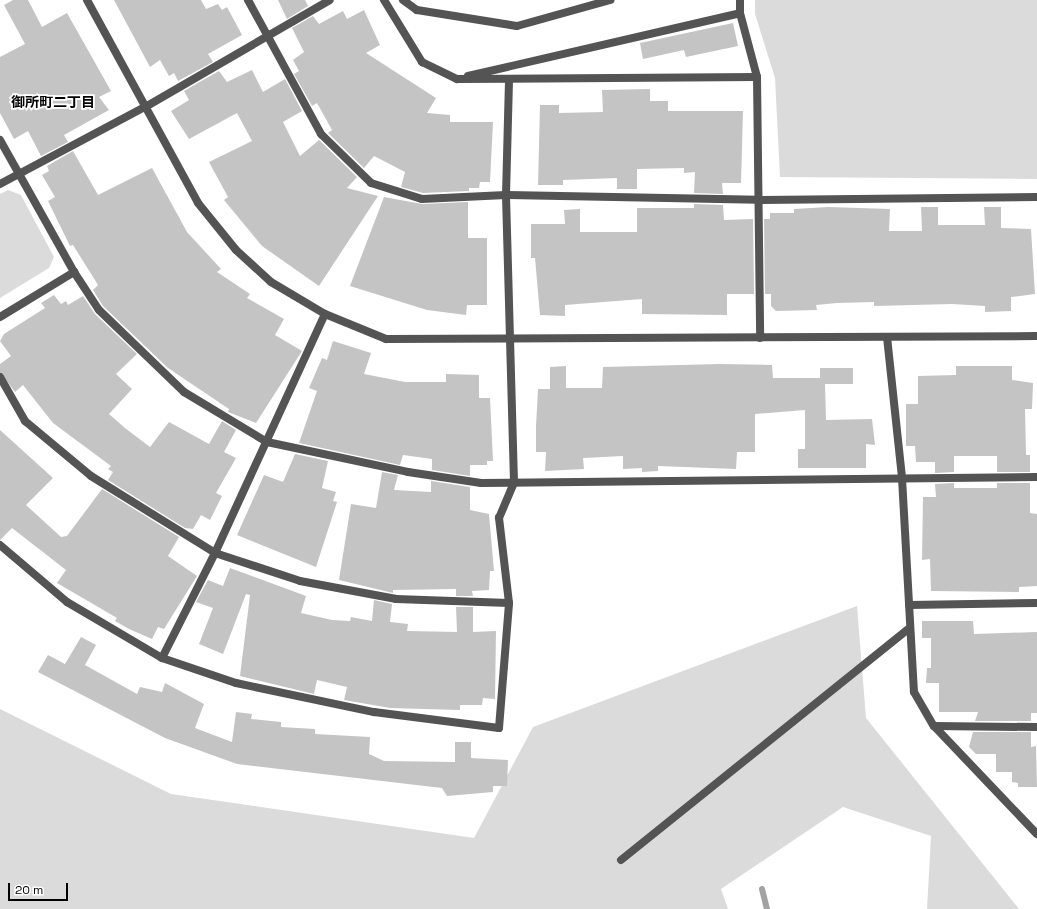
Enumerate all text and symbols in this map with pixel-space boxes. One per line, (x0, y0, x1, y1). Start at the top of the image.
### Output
district label: 御所町二丁目 (11, 94, 95, 110)
scale bar (10, 875, 70, 901)
text: 20 m (15, 882, 43, 898)

